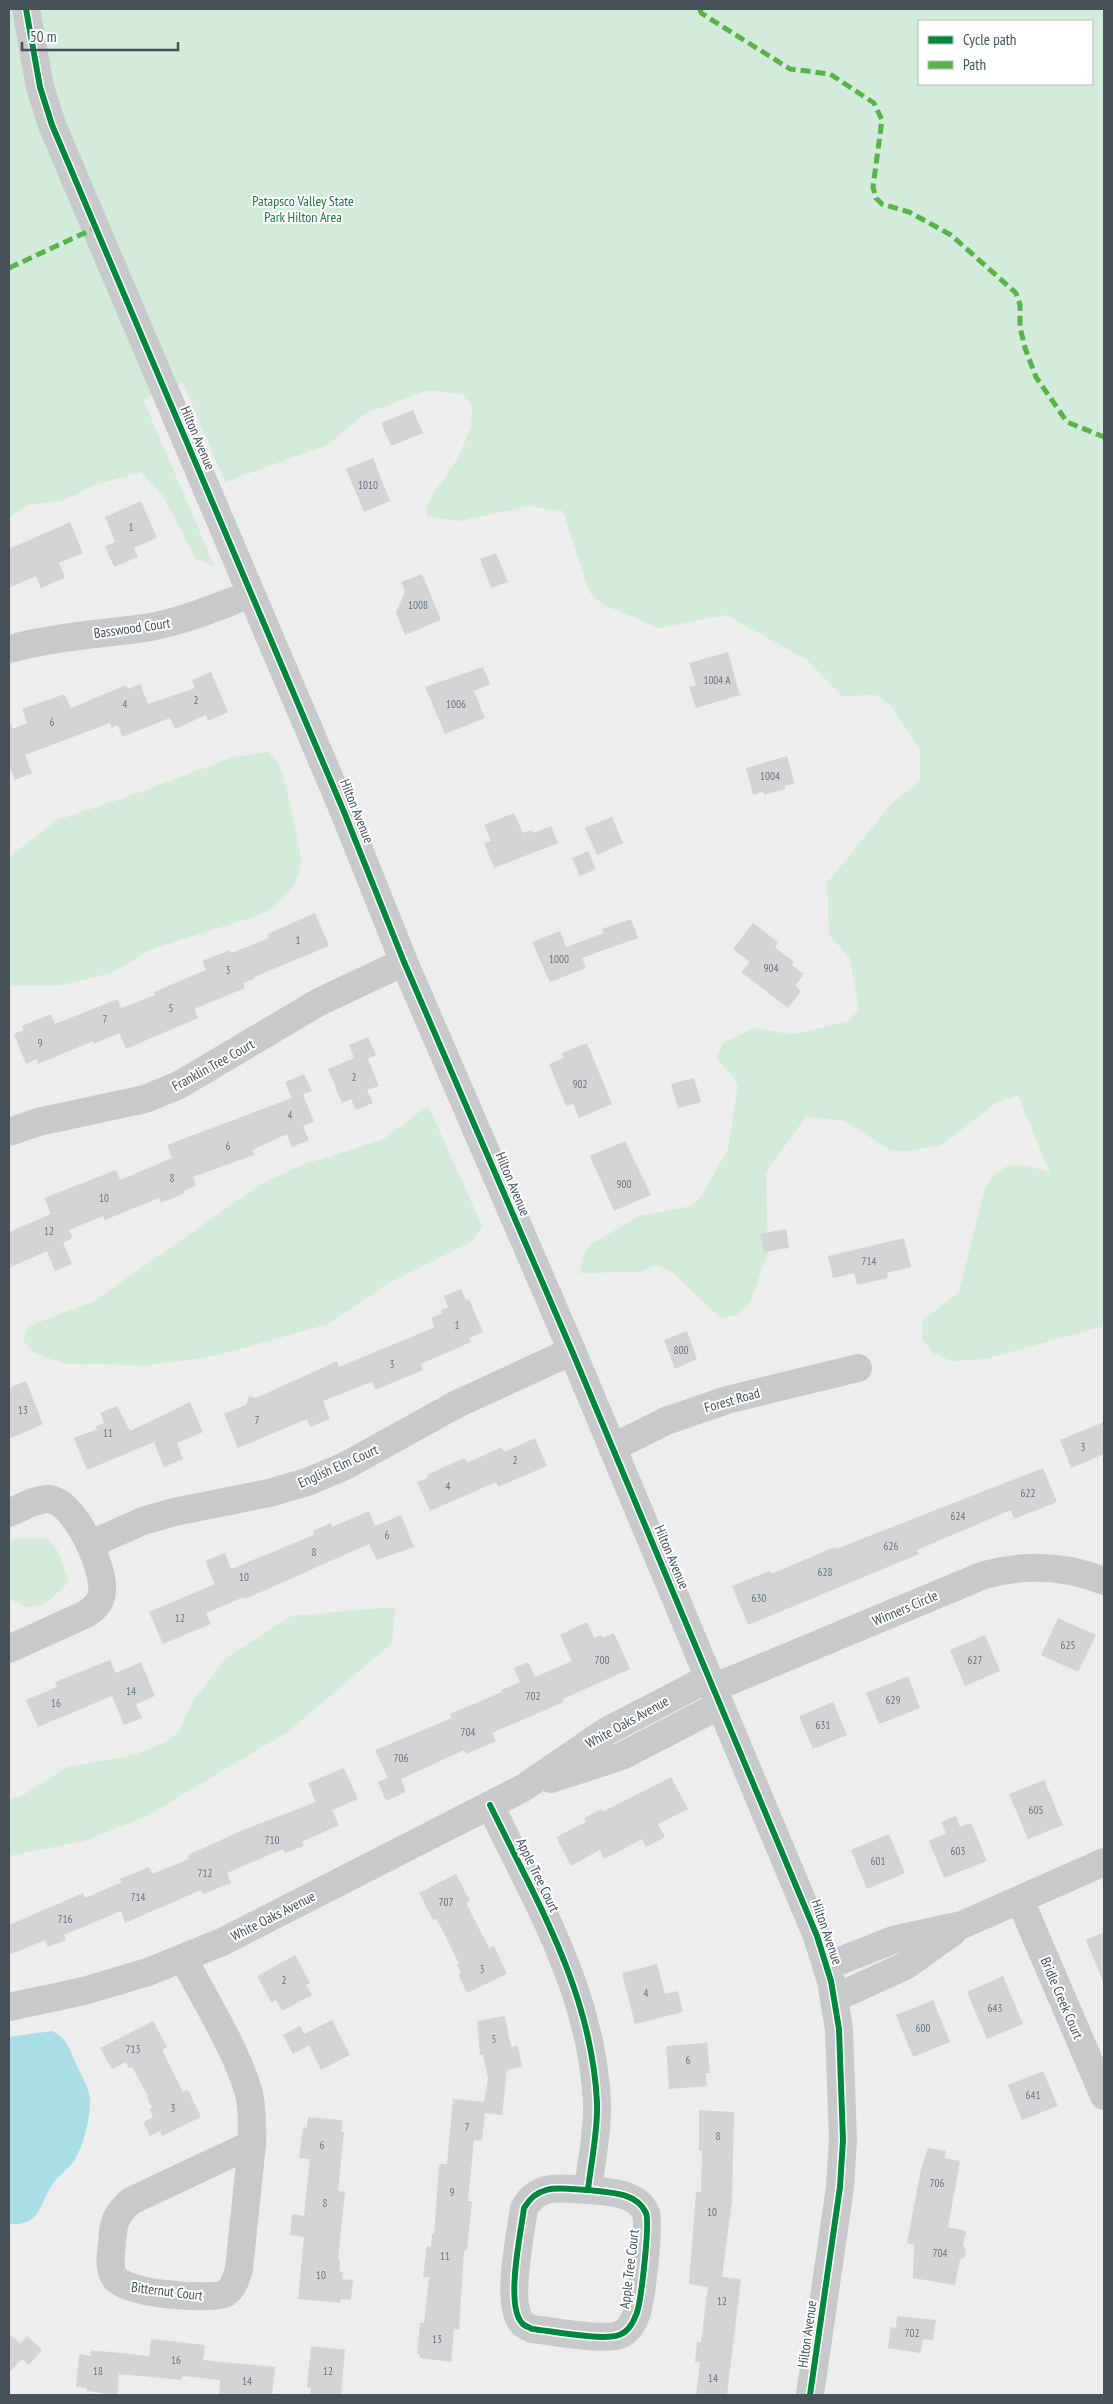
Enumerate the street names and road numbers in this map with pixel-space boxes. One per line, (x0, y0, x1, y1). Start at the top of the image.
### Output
street label: Hilton Avenue (176, 403, 220, 473)
street label: Basswood Court (93, 614, 172, 642)
street label: Hilton Avenue (336, 776, 378, 846)
street label: Franklin Tree Court (169, 1035, 257, 1095)
street label: Hilton Avenue (491, 1149, 535, 1219)
street label: Forest Road (702, 1384, 762, 1416)
street label: English Elm Court (295, 1440, 381, 1492)
street label: Hilton Avenue (650, 1522, 694, 1592)
street label: Winners Circle (870, 1586, 941, 1630)
street label: White Oaks Avenue (582, 1692, 672, 1752)
street label: Apple Tree Court (512, 1835, 564, 1915)
street label: White Oaks Avenue (228, 1887, 319, 1945)
street label: Hilton Avenue (807, 1897, 847, 1967)
street label: Bridle Creek Court (1037, 1954, 1087, 2042)
street label: Apple Tree Court (615, 2228, 643, 2310)
street label: Bitternut Court (130, 2278, 204, 2304)
street label: Hilton Avenue (793, 2299, 821, 2369)

